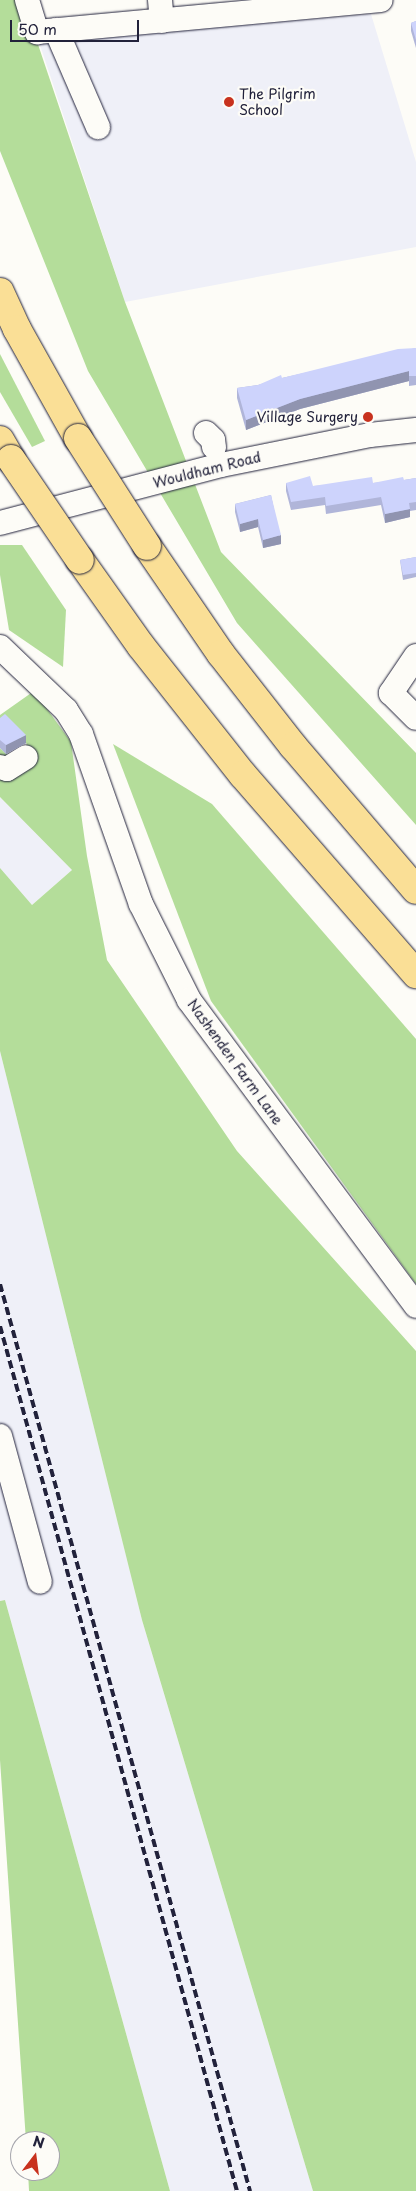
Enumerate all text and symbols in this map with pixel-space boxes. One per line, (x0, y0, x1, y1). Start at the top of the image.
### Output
scale bar (12, 10, 141, 42)
text: 50 m (18, 17, 57, 40)
place label: The Pilgrim School (239, 86, 316, 118)
marker: The Pilgrim School (223, 96, 235, 108)
place label: Village Surgery (256, 409, 358, 425)
marker: Village Surgery (362, 411, 374, 423)
street label: Wouldham Road (152, 449, 262, 491)
street label: Nashenden Farm Lane (184, 996, 286, 1128)
text: N (31, 2130, 47, 2154)
north arrow (10, 2131, 60, 2181)

